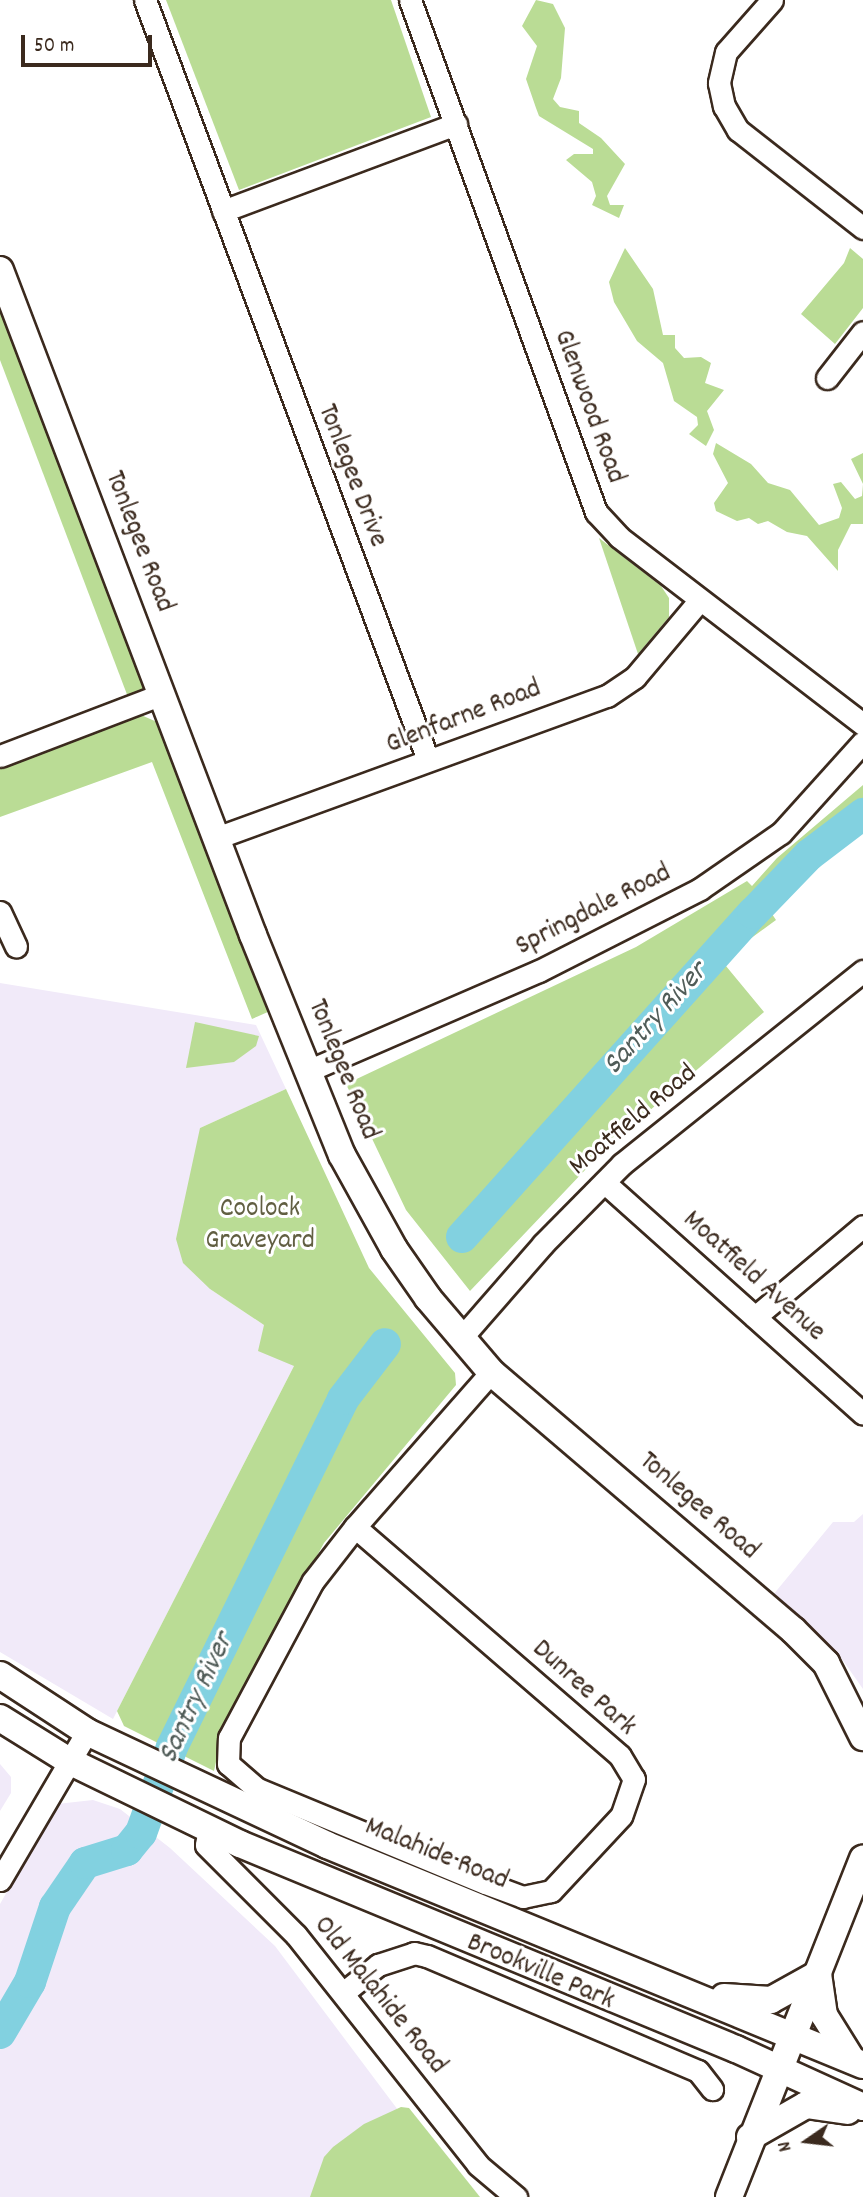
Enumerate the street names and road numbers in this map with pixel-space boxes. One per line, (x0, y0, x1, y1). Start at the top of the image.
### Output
street label: Glenwood Road (545, 326, 631, 488)
street label: Tonlegee Drive (308, 400, 394, 552)
street label: Tonlegee Road (96, 467, 180, 617)
street label: Glenfarne Road (382, 673, 546, 763)
street label: Springdale Road (511, 857, 677, 965)
street label: Tonlegee Road (299, 995, 385, 1145)
street label: Moatfield Road (563, 1058, 705, 1184)
street label: Moatfield Avenue (675, 1204, 831, 1350)
street label: Tonlegee Road (631, 1446, 765, 1568)
street label: Dunree Park (524, 1633, 642, 1745)
street label: Malahide Road (359, 1811, 513, 1899)
street label: Old Malahide Road (305, 1910, 453, 2082)
street label: Brookville Park (461, 1927, 619, 2019)

